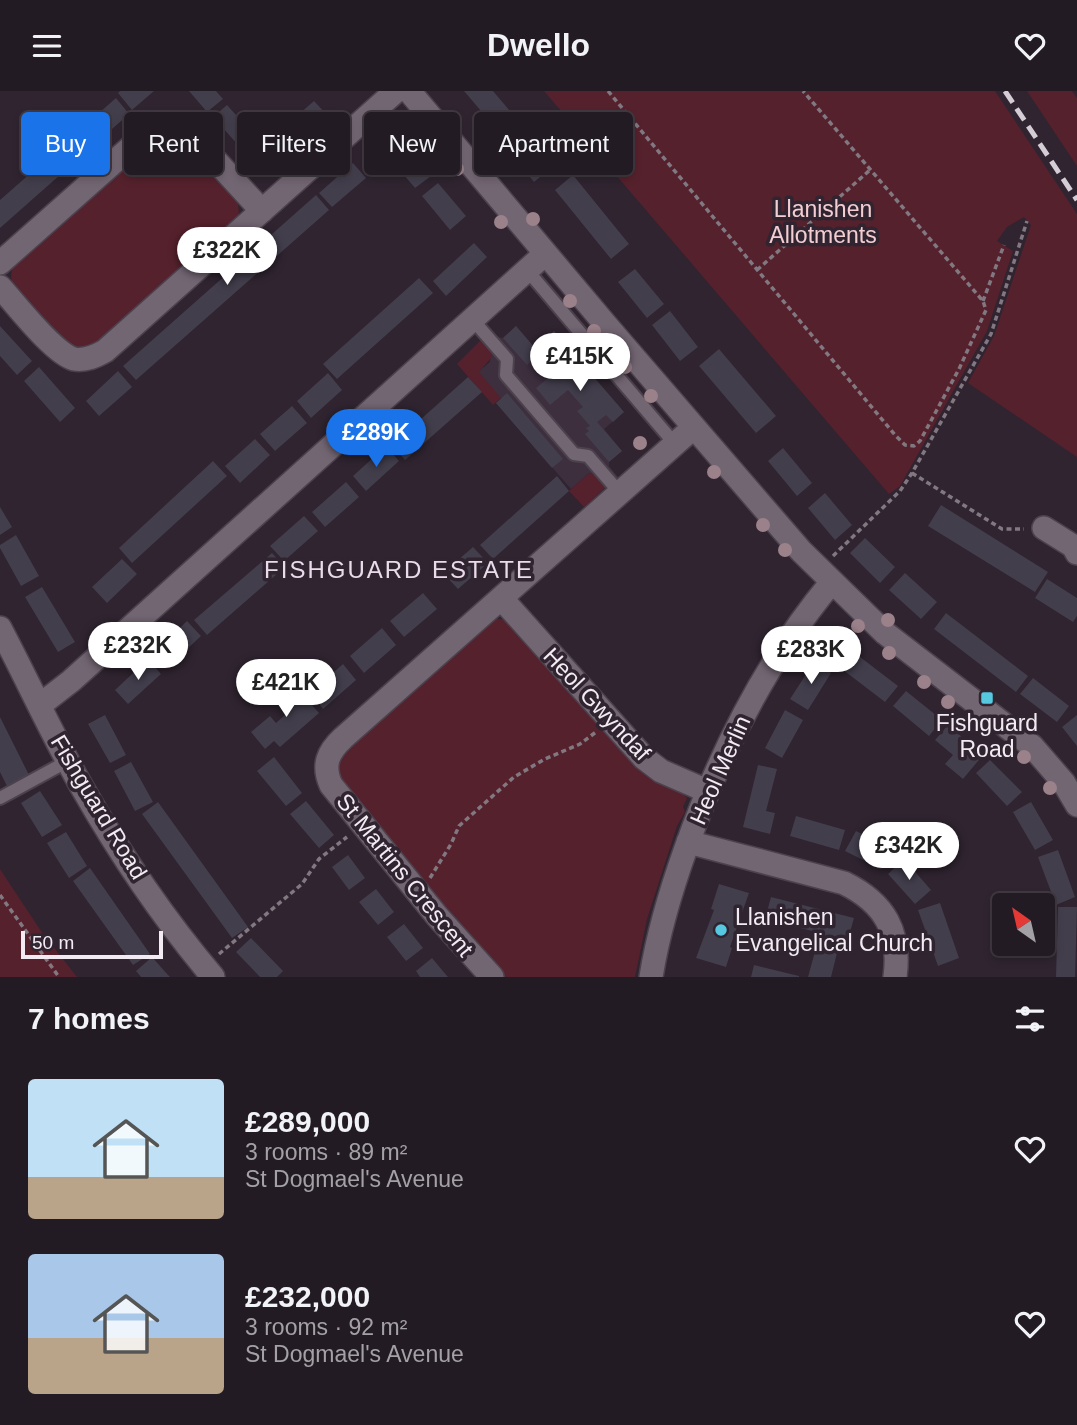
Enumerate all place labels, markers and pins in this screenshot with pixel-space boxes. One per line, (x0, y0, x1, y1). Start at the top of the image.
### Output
pin: £322K (178, 227, 276, 287)
pin: £415K (531, 334, 629, 393)
pin: £289K (327, 409, 425, 469)
pin: £232K (89, 623, 187, 682)
pin: £283K (762, 627, 860, 686)
pin: £421K (237, 659, 335, 719)
marker: Fishguard Road (979, 690, 995, 706)
place label: Fishguard Road (936, 710, 1038, 762)
pin: £342K (860, 823, 958, 882)
place label: Llanishen Evangelical Church (735, 904, 933, 956)
marker: Llanishen Evangelical Church (713, 922, 729, 938)

